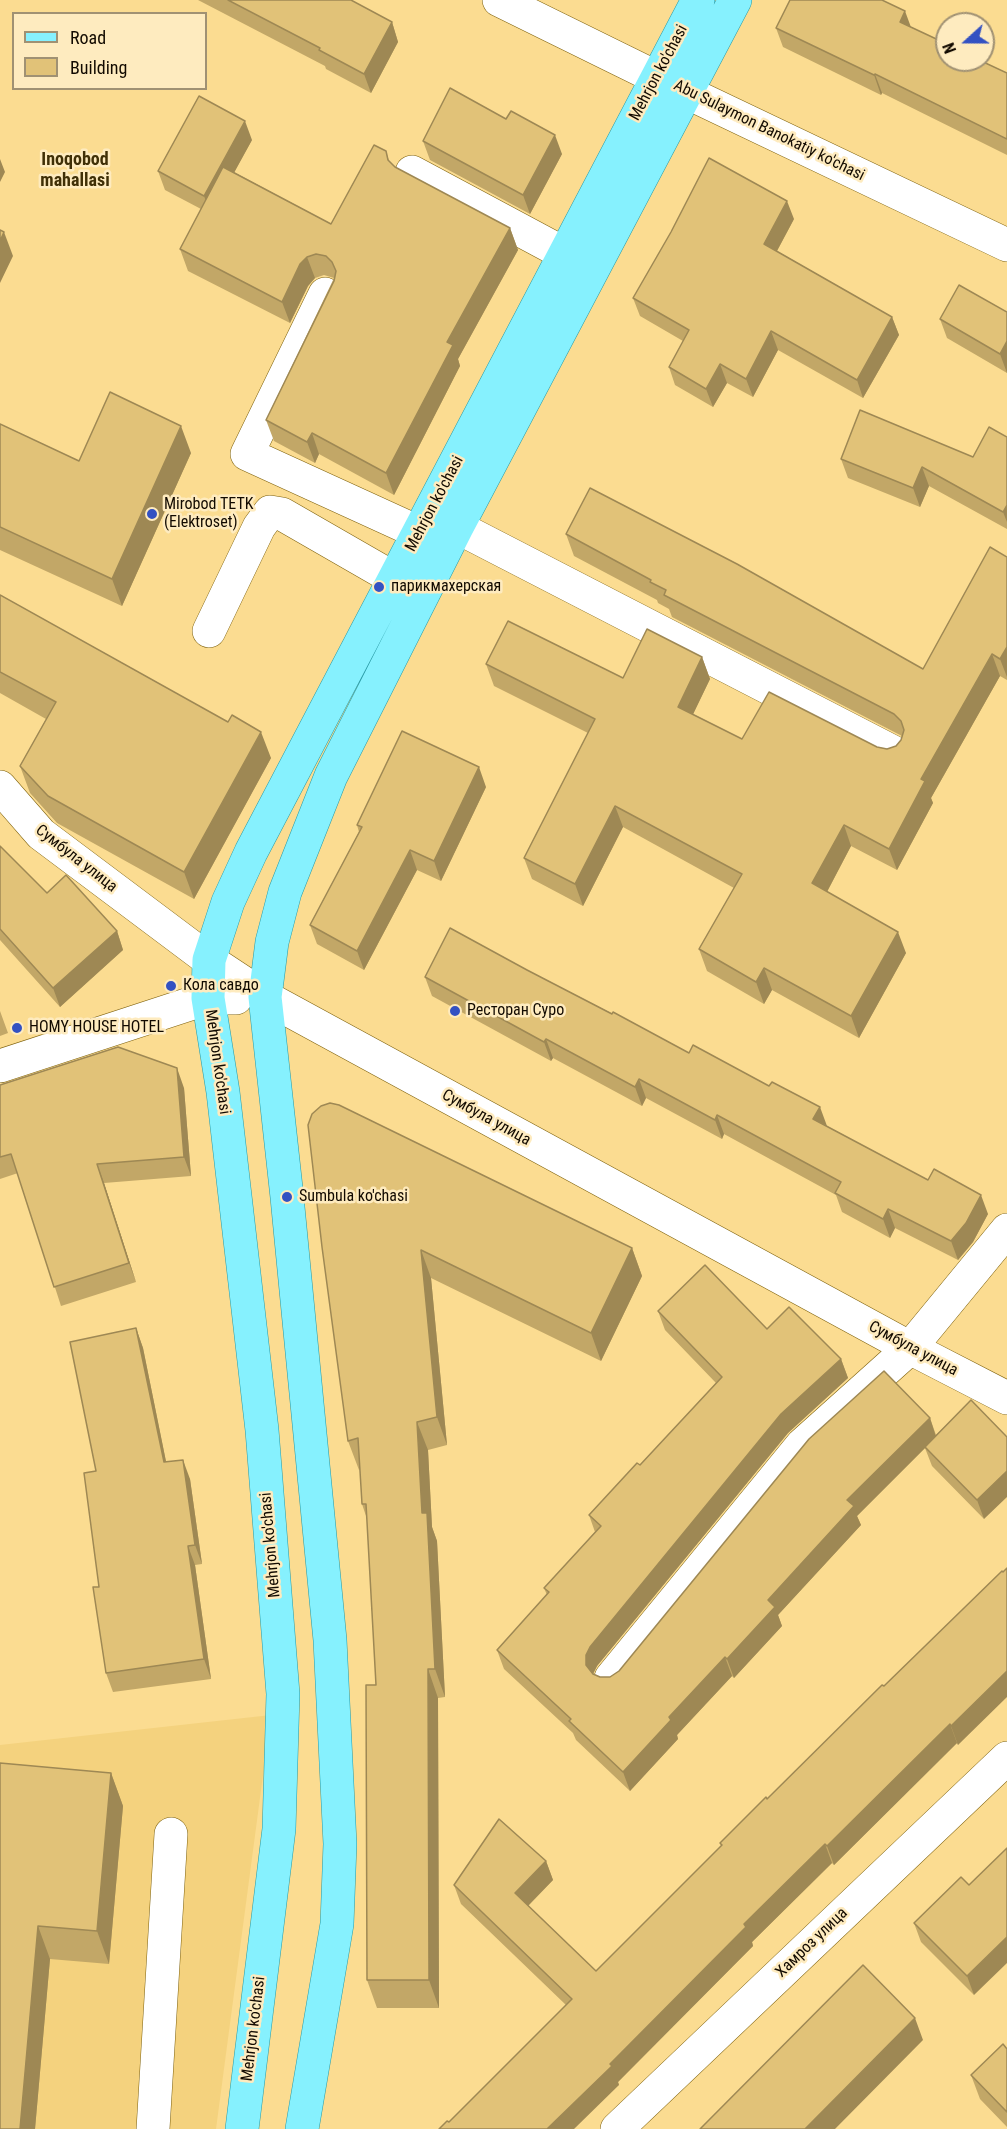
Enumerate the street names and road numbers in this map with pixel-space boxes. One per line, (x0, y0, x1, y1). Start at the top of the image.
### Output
street label: Mehrjon ko'chasi (626, 22, 692, 124)
street label: Abu Sulaymon Banokatiy ko'chasi (670, 76, 868, 186)
street label: Mehrjon ko'chasi (402, 453, 468, 555)
street label: Сумбула улица (31, 821, 121, 897)
street label: Mehrjon ko'chasi (200, 1008, 234, 1116)
street label: Сумбула улица (438, 1086, 534, 1150)
street label: Сумбула улица (865, 1317, 961, 1381)
street label: Mehrjon ko'chasi (257, 1492, 285, 1598)
street label: Хамроз улица (772, 1904, 852, 1982)
street label: Mehrjon ko'chasi (238, 1975, 270, 2083)

